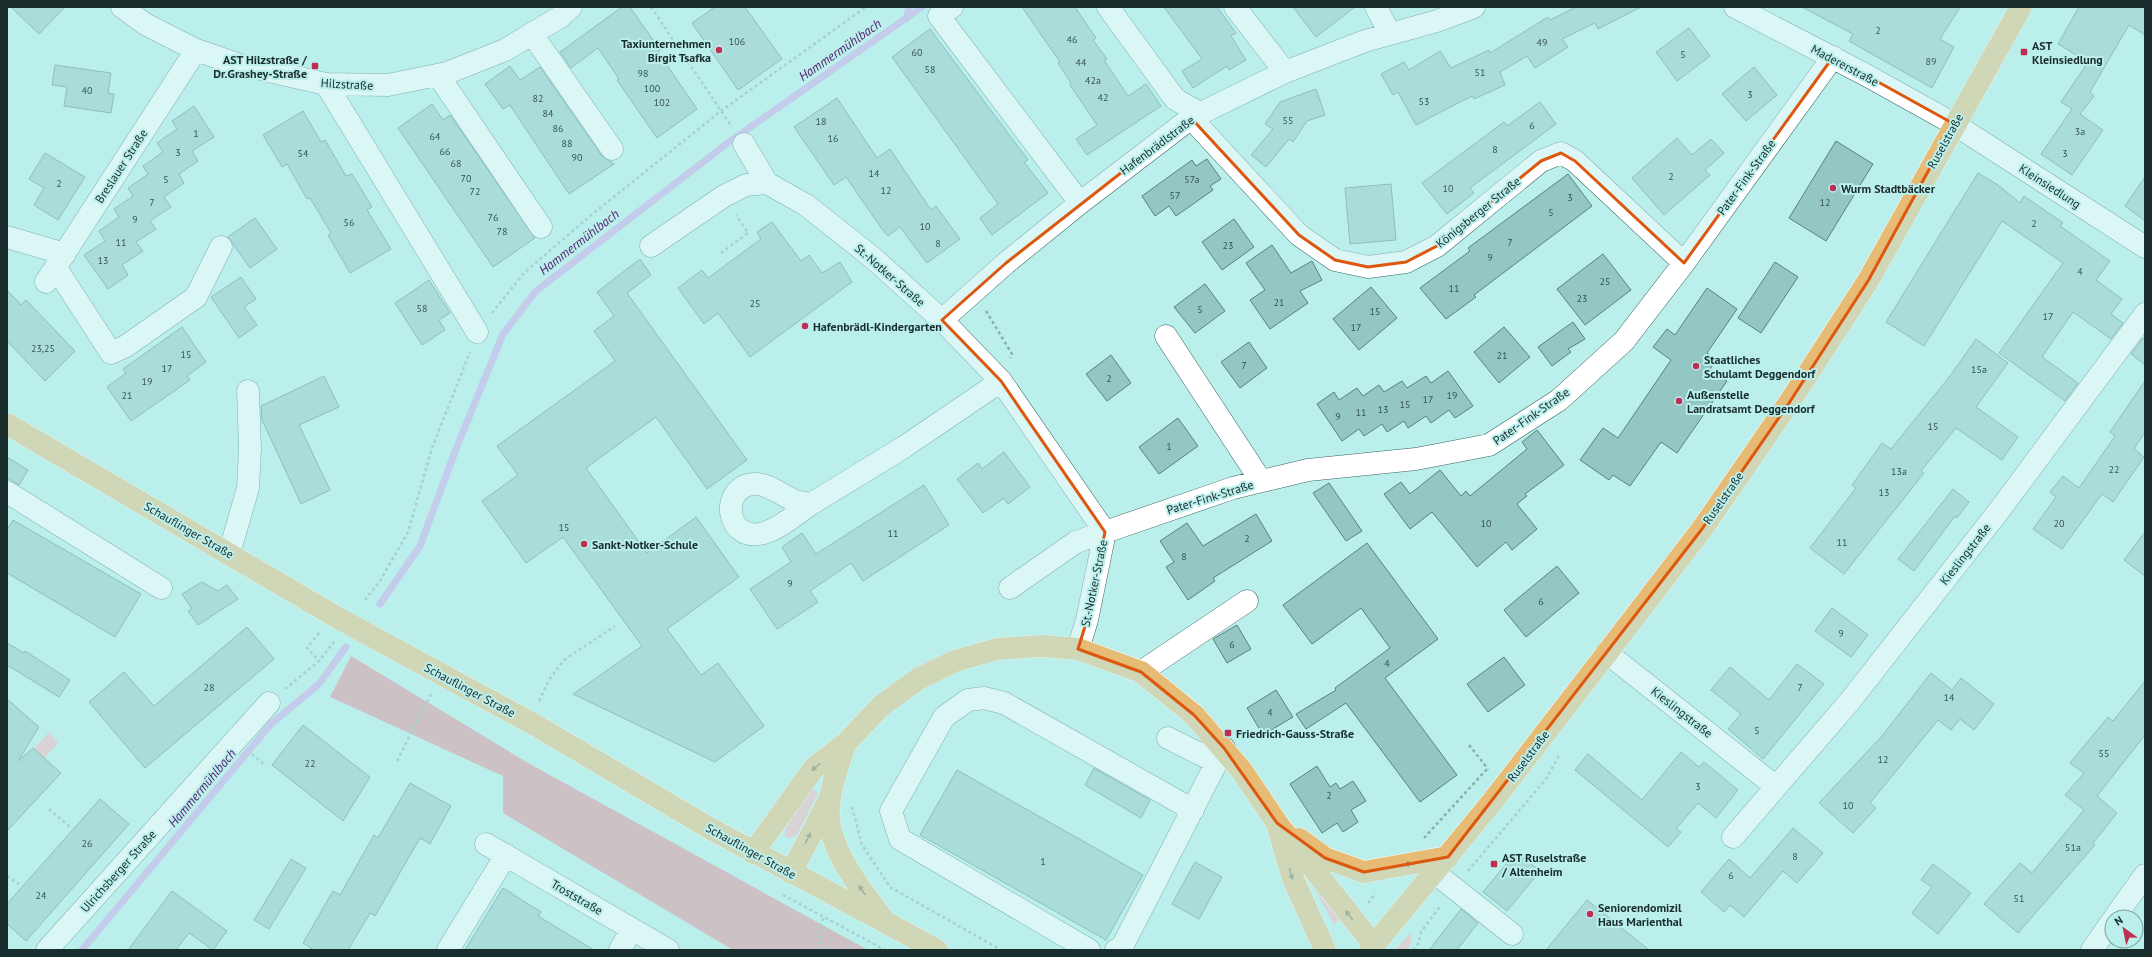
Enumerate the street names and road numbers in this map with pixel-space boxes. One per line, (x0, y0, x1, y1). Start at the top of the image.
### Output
street label: Madererstraße (1809, 41, 1881, 89)
street label: Hilzstraße (320, 75, 374, 93)
street label: Ruselstraße (1924, 111, 1966, 171)
street label: Hafenbrädlstraße (1117, 112, 1197, 178)
street label: Breslauer Straße (92, 126, 150, 206)
street label: Pater-Fink-Straße (1714, 136, 1778, 218)
street label: Kleinsiedlung (2016, 161, 2084, 211)
street label: Königsberger Straße (1433, 173, 1523, 251)
street label: St.-Notker-Straße (852, 240, 928, 310)
street label: Pater-Fink-Straße (1490, 384, 1572, 448)
street label: Ruselstraße (1700, 469, 1746, 527)
street label: Pater-Fink-Straße (1165, 477, 1255, 517)
street label: Schauflinger Straße (141, 498, 237, 562)
street label: Kieslingstraße (1936, 520, 1994, 588)
street label: St.-Notker-Straße (1077, 538, 1111, 628)
street label: Schauflinger Straße (422, 660, 518, 720)
street label: Kieslingstraße (1648, 683, 1716, 741)
street label: Ruselstraße (1504, 727, 1552, 785)
street label: Schauflinger Straße (703, 820, 799, 882)
street label: Ulrichsberger Straße (77, 827, 159, 915)
street label: Troststraße (548, 876, 606, 918)

